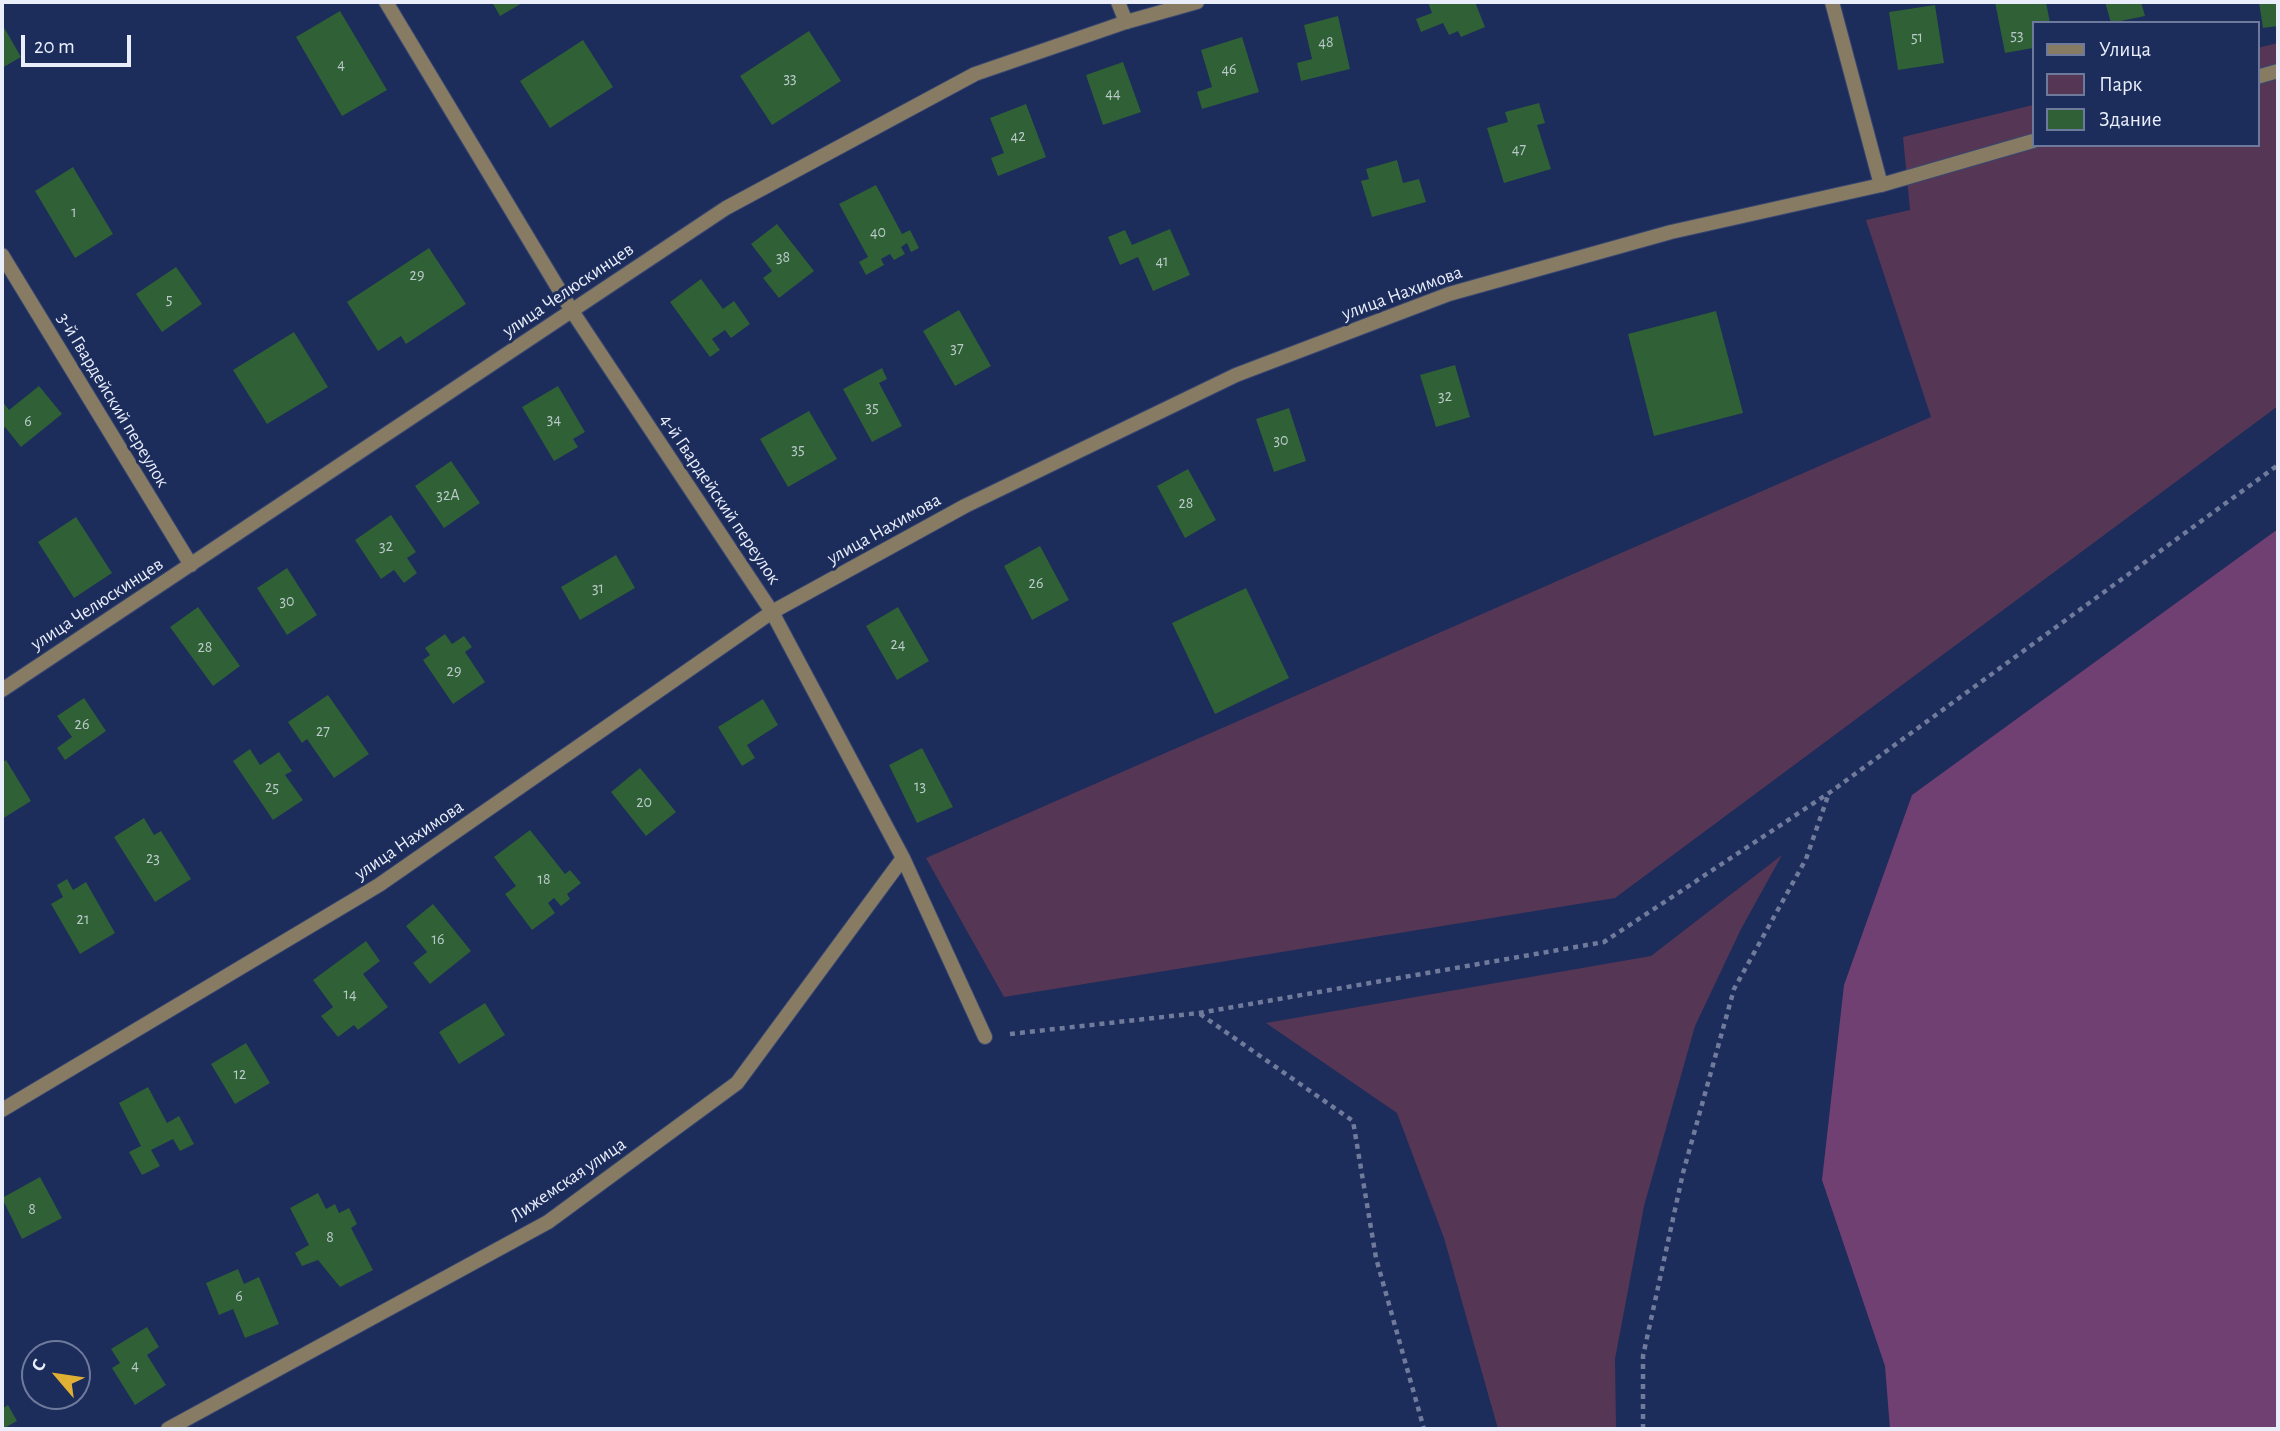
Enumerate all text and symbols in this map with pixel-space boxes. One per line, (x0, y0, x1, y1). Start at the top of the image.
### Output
scale bar (24, 21, 135, 65)
legend (2032, 21, 2259, 147)
house number: 53 (2010, 25, 2024, 45)
house number: 51 (1911, 27, 1923, 47)
house number: 48 (1318, 32, 1334, 52)
text: 20 m (34, 36, 75, 57)
text: Улица (2099, 39, 2151, 60)
house number: 4 (337, 54, 345, 74)
house number: 46 (1221, 59, 1237, 79)
house number: 33 (783, 68, 797, 88)
text: Парк (2099, 74, 2142, 95)
house number: 44 (1105, 83, 1121, 103)
text: Здание (2099, 109, 2162, 130)
house number: 42 (1011, 126, 1025, 146)
house number: 47 (1512, 139, 1526, 159)
house number: 1 (71, 202, 77, 222)
house number: 40 (870, 222, 886, 242)
street label: улица Челюскинцев (498, 238, 638, 342)
house number: 38 (776, 247, 790, 267)
house number: 41 (1155, 251, 1169, 271)
street label: улица Нахимова (1339, 261, 1465, 325)
house number: 29 (410, 265, 424, 285)
house number: 5 (166, 289, 172, 309)
street label: 3-й Гвардейский переулок (52, 309, 174, 491)
house number: 37 (950, 338, 964, 358)
house number: 32 (1438, 386, 1452, 406)
house number: 35 (865, 397, 879, 417)
house number: 34 (547, 409, 561, 429)
street label: 4-й Гвардейский переулок (654, 409, 786, 589)
house number: 6 (24, 411, 32, 431)
house number: 30 (1273, 430, 1289, 450)
house number: 35 (791, 439, 805, 459)
house number: 32А (436, 485, 460, 505)
street label: улица Нахимова (823, 488, 945, 570)
house number: 28 (1179, 493, 1193, 513)
house number: 32 (379, 536, 393, 556)
street label: улица Челюскинцев (27, 553, 167, 655)
house number: 26 (1029, 573, 1043, 593)
house number: 31 (592, 578, 604, 598)
house number: 30 (279, 591, 295, 611)
house number: 24 (891, 634, 905, 654)
house number: 28 (198, 637, 212, 657)
house number: 29 (447, 661, 461, 681)
house number: 26 (75, 714, 89, 734)
house number: 27 (316, 721, 330, 741)
house number: 13 (914, 776, 926, 796)
house number: 25 (265, 777, 279, 797)
house number: 20 (636, 792, 652, 812)
street label: улица Нахимова (350, 795, 468, 885)
house number: 23 (146, 848, 160, 868)
house number: 18 (537, 869, 551, 889)
house number: 21 (77, 909, 89, 929)
house number: 16 (431, 929, 445, 949)
house number: 14 (343, 984, 357, 1004)
house number: 12 (234, 1064, 246, 1084)
street label: Лижемская улица (506, 1133, 630, 1227)
house number: 8 (28, 1199, 36, 1219)
house number: 8 (326, 1227, 334, 1247)
house number: 6 (235, 1286, 243, 1306)
north arrow (21, 1340, 91, 1410)
house number: 4 (131, 1355, 139, 1375)
text: С (28, 1356, 50, 1375)

